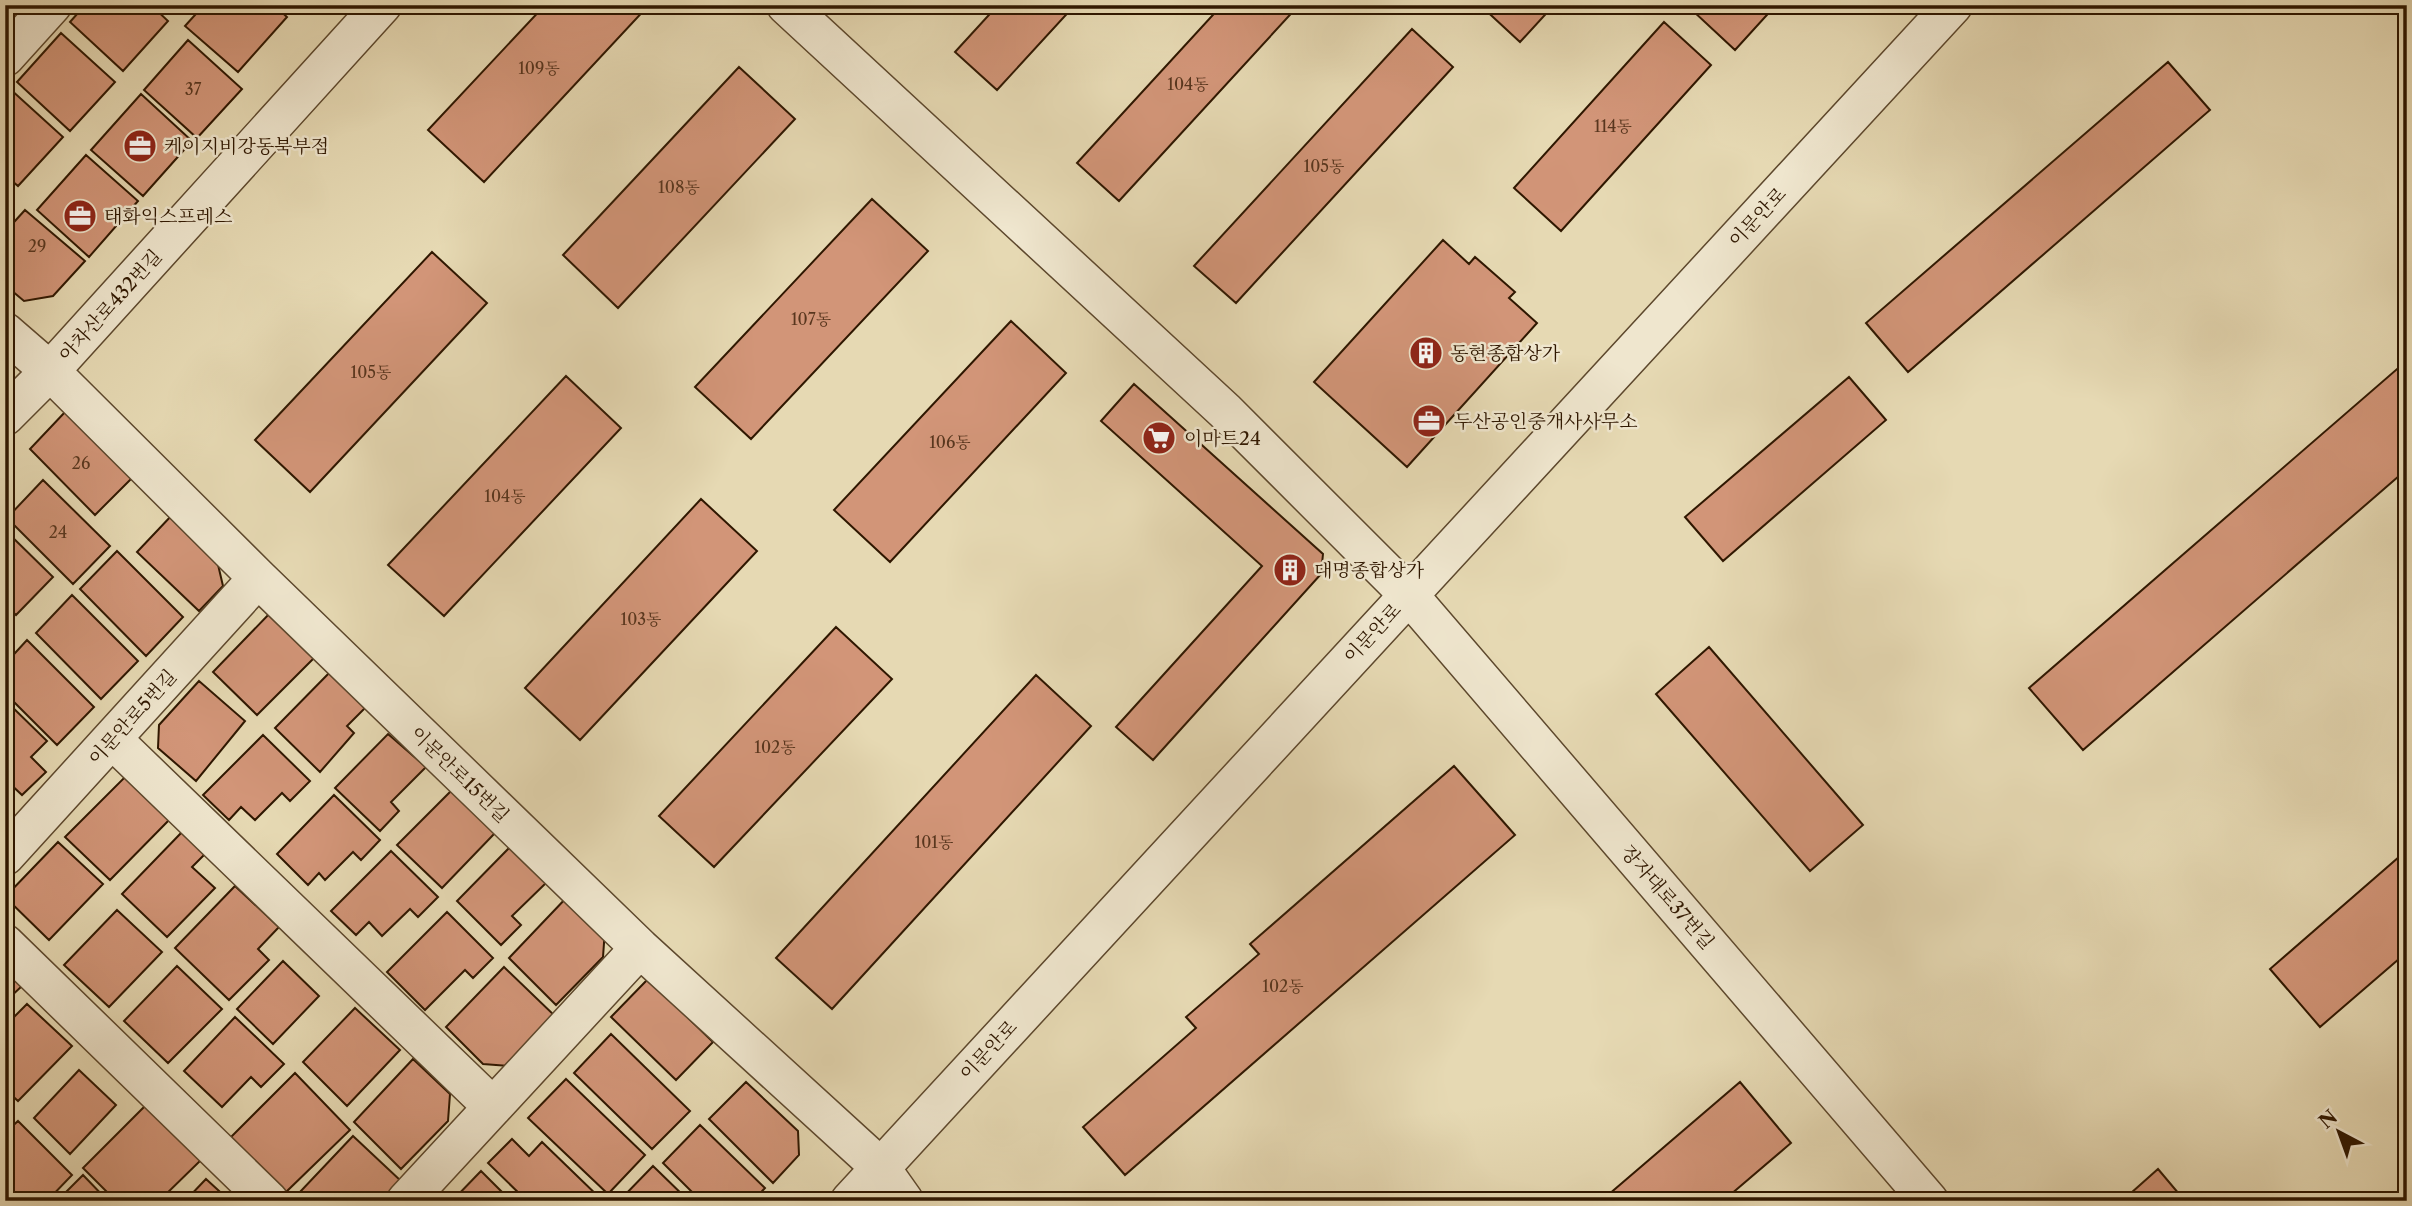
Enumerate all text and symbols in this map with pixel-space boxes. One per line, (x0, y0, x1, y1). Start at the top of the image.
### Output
house number: 109동 (518, 58, 560, 78)
house number: 104동 (1167, 74, 1209, 94)
house number: 37 (185, 79, 201, 99)
house number: 114동 (1594, 116, 1633, 136)
office icon: 케이지비강동북부점 (121, 127, 159, 165)
place label: 케이지비강동북부점 (164, 135, 329, 158)
house number: 105동 (1303, 156, 1345, 176)
house number: 108동 (658, 177, 700, 197)
street label: 이문안로 (1724, 183, 1791, 252)
office icon: 태화익스프레스 (61, 197, 99, 235)
place label: 태화익스프레스 (104, 205, 232, 228)
house number: 29 (28, 236, 46, 256)
street label: 아차산로432번길 (54, 245, 167, 366)
house number: 107동 (791, 309, 832, 329)
building icon: 동현종합상가 (1407, 334, 1445, 372)
place label: 동현종합상가 (1450, 342, 1561, 365)
house number: 105동 (350, 362, 392, 382)
office icon: 두산공인중개사사무소 (1410, 402, 1448, 440)
place label: 두산공인중개사사무소 (1454, 410, 1638, 433)
supermarket icon: 이마트24 (1140, 419, 1178, 457)
place label: 이마트24 (1184, 427, 1261, 450)
house number: 106동 (929, 432, 971, 452)
house number: 26 (72, 453, 90, 473)
house number: 104동 (484, 486, 526, 506)
house number: 24 (49, 522, 67, 542)
building icon: 대명종합상가 (1271, 551, 1309, 589)
place label: 대명종합상가 (1314, 559, 1425, 582)
street label: 이문안로 (1339, 599, 1406, 668)
house number: 103동 (620, 609, 662, 629)
street label: 이문안로5번길 (84, 665, 181, 770)
street label: 이문안로15번길 (405, 721, 514, 827)
house number: 102동 (754, 737, 796, 757)
house number: 101동 (914, 832, 954, 852)
street label: 장자대로37번길 (1616, 841, 1719, 954)
house number: 102동 (1262, 976, 1304, 996)
street label: 이문안로 (955, 1016, 1022, 1085)
north arrow (2304, 1098, 2374, 1168)
text: N (2314, 1105, 2342, 1134)

